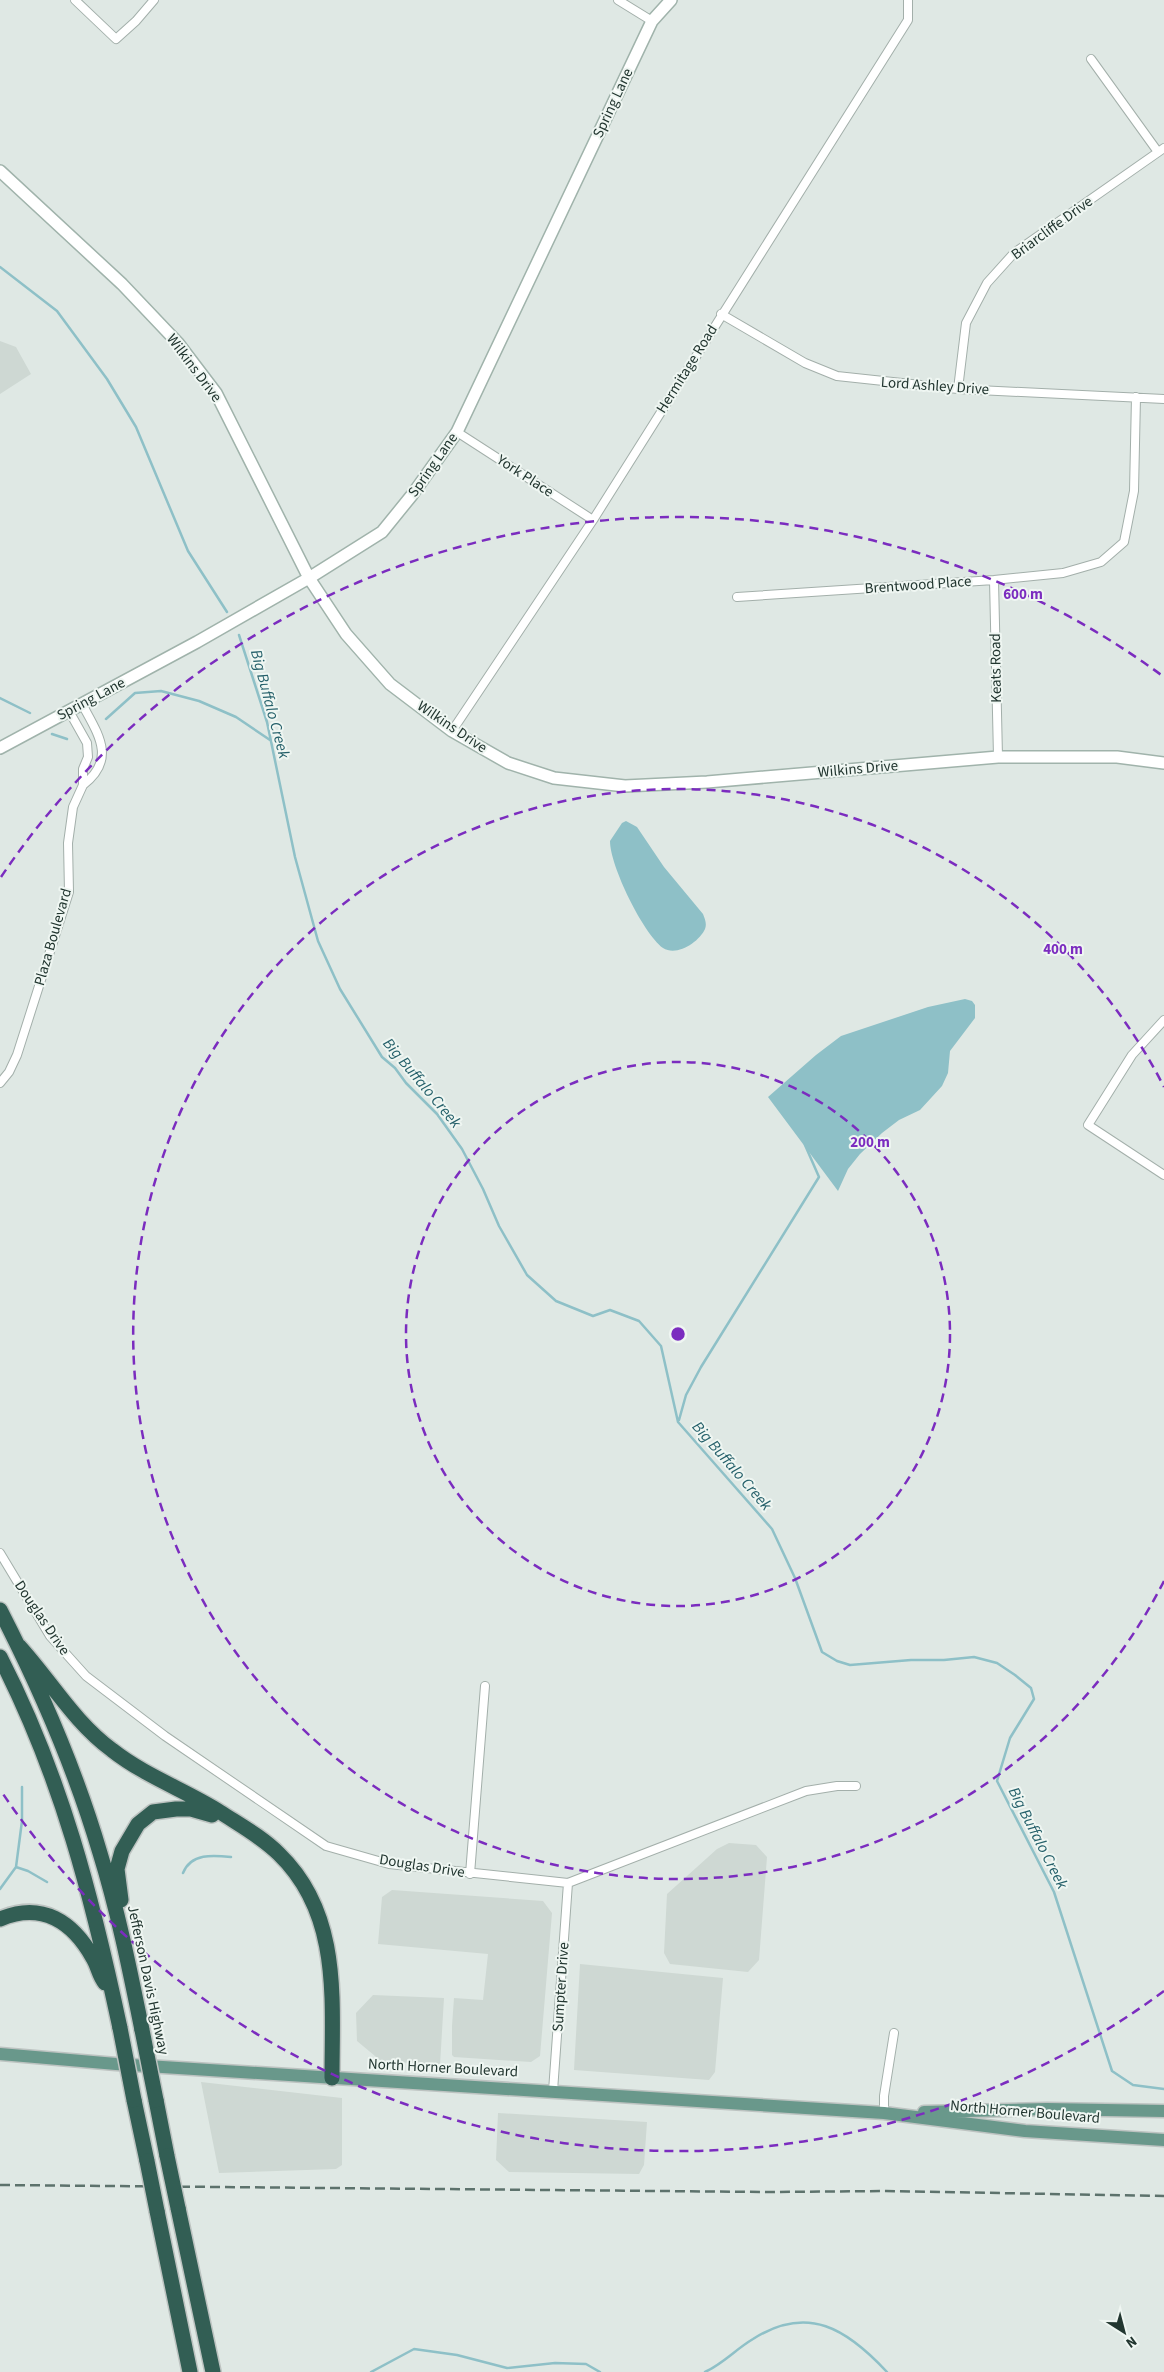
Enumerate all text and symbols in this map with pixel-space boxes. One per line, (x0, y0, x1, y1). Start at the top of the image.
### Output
street label: Spring Lane (588, 65, 638, 141)
street label: Briarcliffe Drive (1007, 191, 1097, 265)
street label: Hermitage Road (651, 321, 723, 417)
street label: Wilkins Drive (161, 330, 227, 406)
street label: Lord Ashley Drive (880, 372, 990, 400)
street label: Spring Lane (403, 428, 463, 502)
street label: York Place (492, 449, 558, 502)
street label: Brentwood Place (864, 571, 972, 599)
text: 600 m (1003, 584, 1043, 605)
street label: Keats Road (985, 633, 1007, 703)
water label: Big Buffalo Creek (245, 647, 295, 761)
street label: Spring Lane (53, 672, 129, 726)
street label: Wilkins Drive (413, 696, 491, 758)
street label: Wilkins Drive (817, 755, 899, 783)
street label: Plaza Boulevard (29, 886, 77, 988)
text: 400 m (1043, 939, 1083, 960)
water label: Big Buffalo Creek (378, 1033, 467, 1133)
text: 200 m (850, 1132, 890, 1153)
centre of rings (669, 1325, 687, 1343)
water label: Big Buffalo Creek (687, 1417, 777, 1516)
street label: Douglas Drive (9, 1576, 75, 1660)
water label: Big Buffalo Creek (1003, 1783, 1073, 1893)
street label: Douglas Drive (378, 1849, 466, 1883)
street label: Jefferson Davis Highway (122, 1903, 174, 2057)
street label: Sumpter Drive (547, 1942, 575, 2032)
street label: North Horner Boulevard (367, 2054, 519, 2082)
street label: North Horner Boulevard (949, 2095, 1101, 2129)
north arrow (1099, 2307, 1149, 2357)
text: N (1121, 2331, 1141, 2353)

